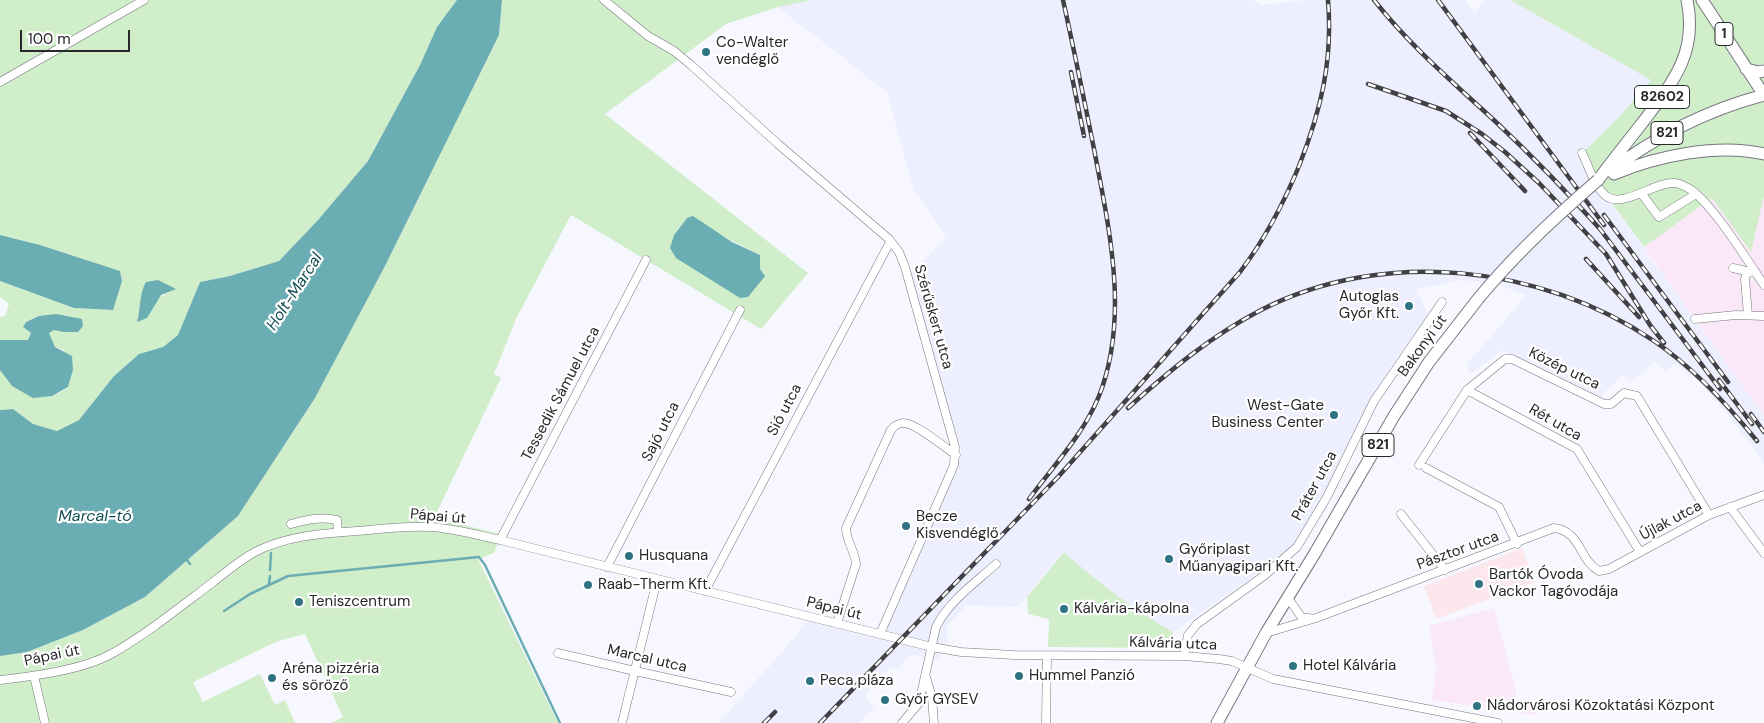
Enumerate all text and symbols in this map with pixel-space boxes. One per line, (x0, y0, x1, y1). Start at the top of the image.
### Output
scale bar (22, 20, 132, 52)
road number: 1 (1715, 22, 1733, 46)
text: 100 m (28, 29, 71, 49)
place label: Co-Walter vendéglő (716, 34, 788, 69)
marker: Co-Walter vendéglő (700, 46, 712, 58)
road number: 82602 (1634, 85, 1690, 108)
road number: 821 (1651, 122, 1683, 144)
water label: Holt-Marcal (263, 250, 327, 334)
street label: Szérűskert utca (910, 263, 956, 371)
place label: Autoglas Győr Kft. (1339, 288, 1399, 323)
marker: Autoglas Győr Kft. (1403, 300, 1415, 312)
street label: Bakonyi út (1395, 312, 1451, 380)
street label: Tessedik Sámuel utca (518, 324, 604, 464)
street label: Közép utca (1525, 344, 1603, 394)
street label: Sió utca (764, 381, 806, 439)
place label: West-Gate Business Center (1211, 397, 1324, 432)
street label: Sajó utca (638, 399, 684, 465)
street label: Rét utca (1526, 401, 1584, 445)
marker: West-Gate Business Center (1328, 409, 1340, 421)
road number: 821 (1362, 434, 1394, 456)
street label: Práter utca (1288, 448, 1342, 524)
street label: Újlak utca (1637, 497, 1705, 545)
street label: Pápai út (409, 506, 467, 528)
water label: Marcal-tó (58, 507, 132, 527)
place label: Becze Kisvendéglő (916, 508, 999, 543)
marker: Becze Kisvendéglő (900, 520, 912, 532)
street label: Pásztor utca (1415, 528, 1501, 574)
place label: Győriplast Műanyagipari Kft. (1179, 541, 1298, 576)
place label: Husquana (639, 547, 708, 565)
marker: Husquana (623, 550, 635, 562)
marker: Győriplast Műanyagipari Kft. (1163, 553, 1175, 565)
place label: Bartók Óvoda Vackor Tagóvodája (1489, 566, 1618, 601)
place label: Raab-Therm Kft. (598, 576, 711, 594)
marker: Bartók Óvoda Vackor Tagóvodája (1473, 578, 1485, 590)
marker: Raab-Therm Kft. (582, 579, 594, 591)
place label: Teniszcentrum (309, 593, 410, 611)
street label: Pápai út (805, 593, 863, 625)
marker: Teniszcentrum (293, 596, 305, 608)
place label: Kálvária-kápolna (1074, 600, 1189, 618)
marker: Kálvária-kápolna (1058, 603, 1070, 615)
street label: Kálvária utca (1129, 633, 1217, 655)
street label: Pápai út (23, 641, 81, 671)
street label: Marcal utca (605, 641, 689, 677)
place label: Hotel Kálvária (1303, 657, 1396, 675)
place label: Aréna pizzéria és söröző (282, 660, 379, 695)
marker: Hotel Kálvária (1287, 660, 1299, 672)
place label: Hummel Panzió (1029, 667, 1135, 685)
marker: Hummel Panzió (1013, 670, 1025, 682)
marker: Aréna pizzéria és söröző (266, 672, 278, 684)
place label: Peca pláza (820, 672, 893, 690)
marker: Peca pláza (804, 675, 816, 687)
place label: Győr GYSEV (895, 691, 979, 709)
marker: Győr GYSEV (879, 694, 891, 706)
place label: Nádorvárosi Közoktatási Központ (1487, 697, 1715, 715)
marker: Nádorvárosi Közoktatási Központ (1471, 700, 1483, 712)

